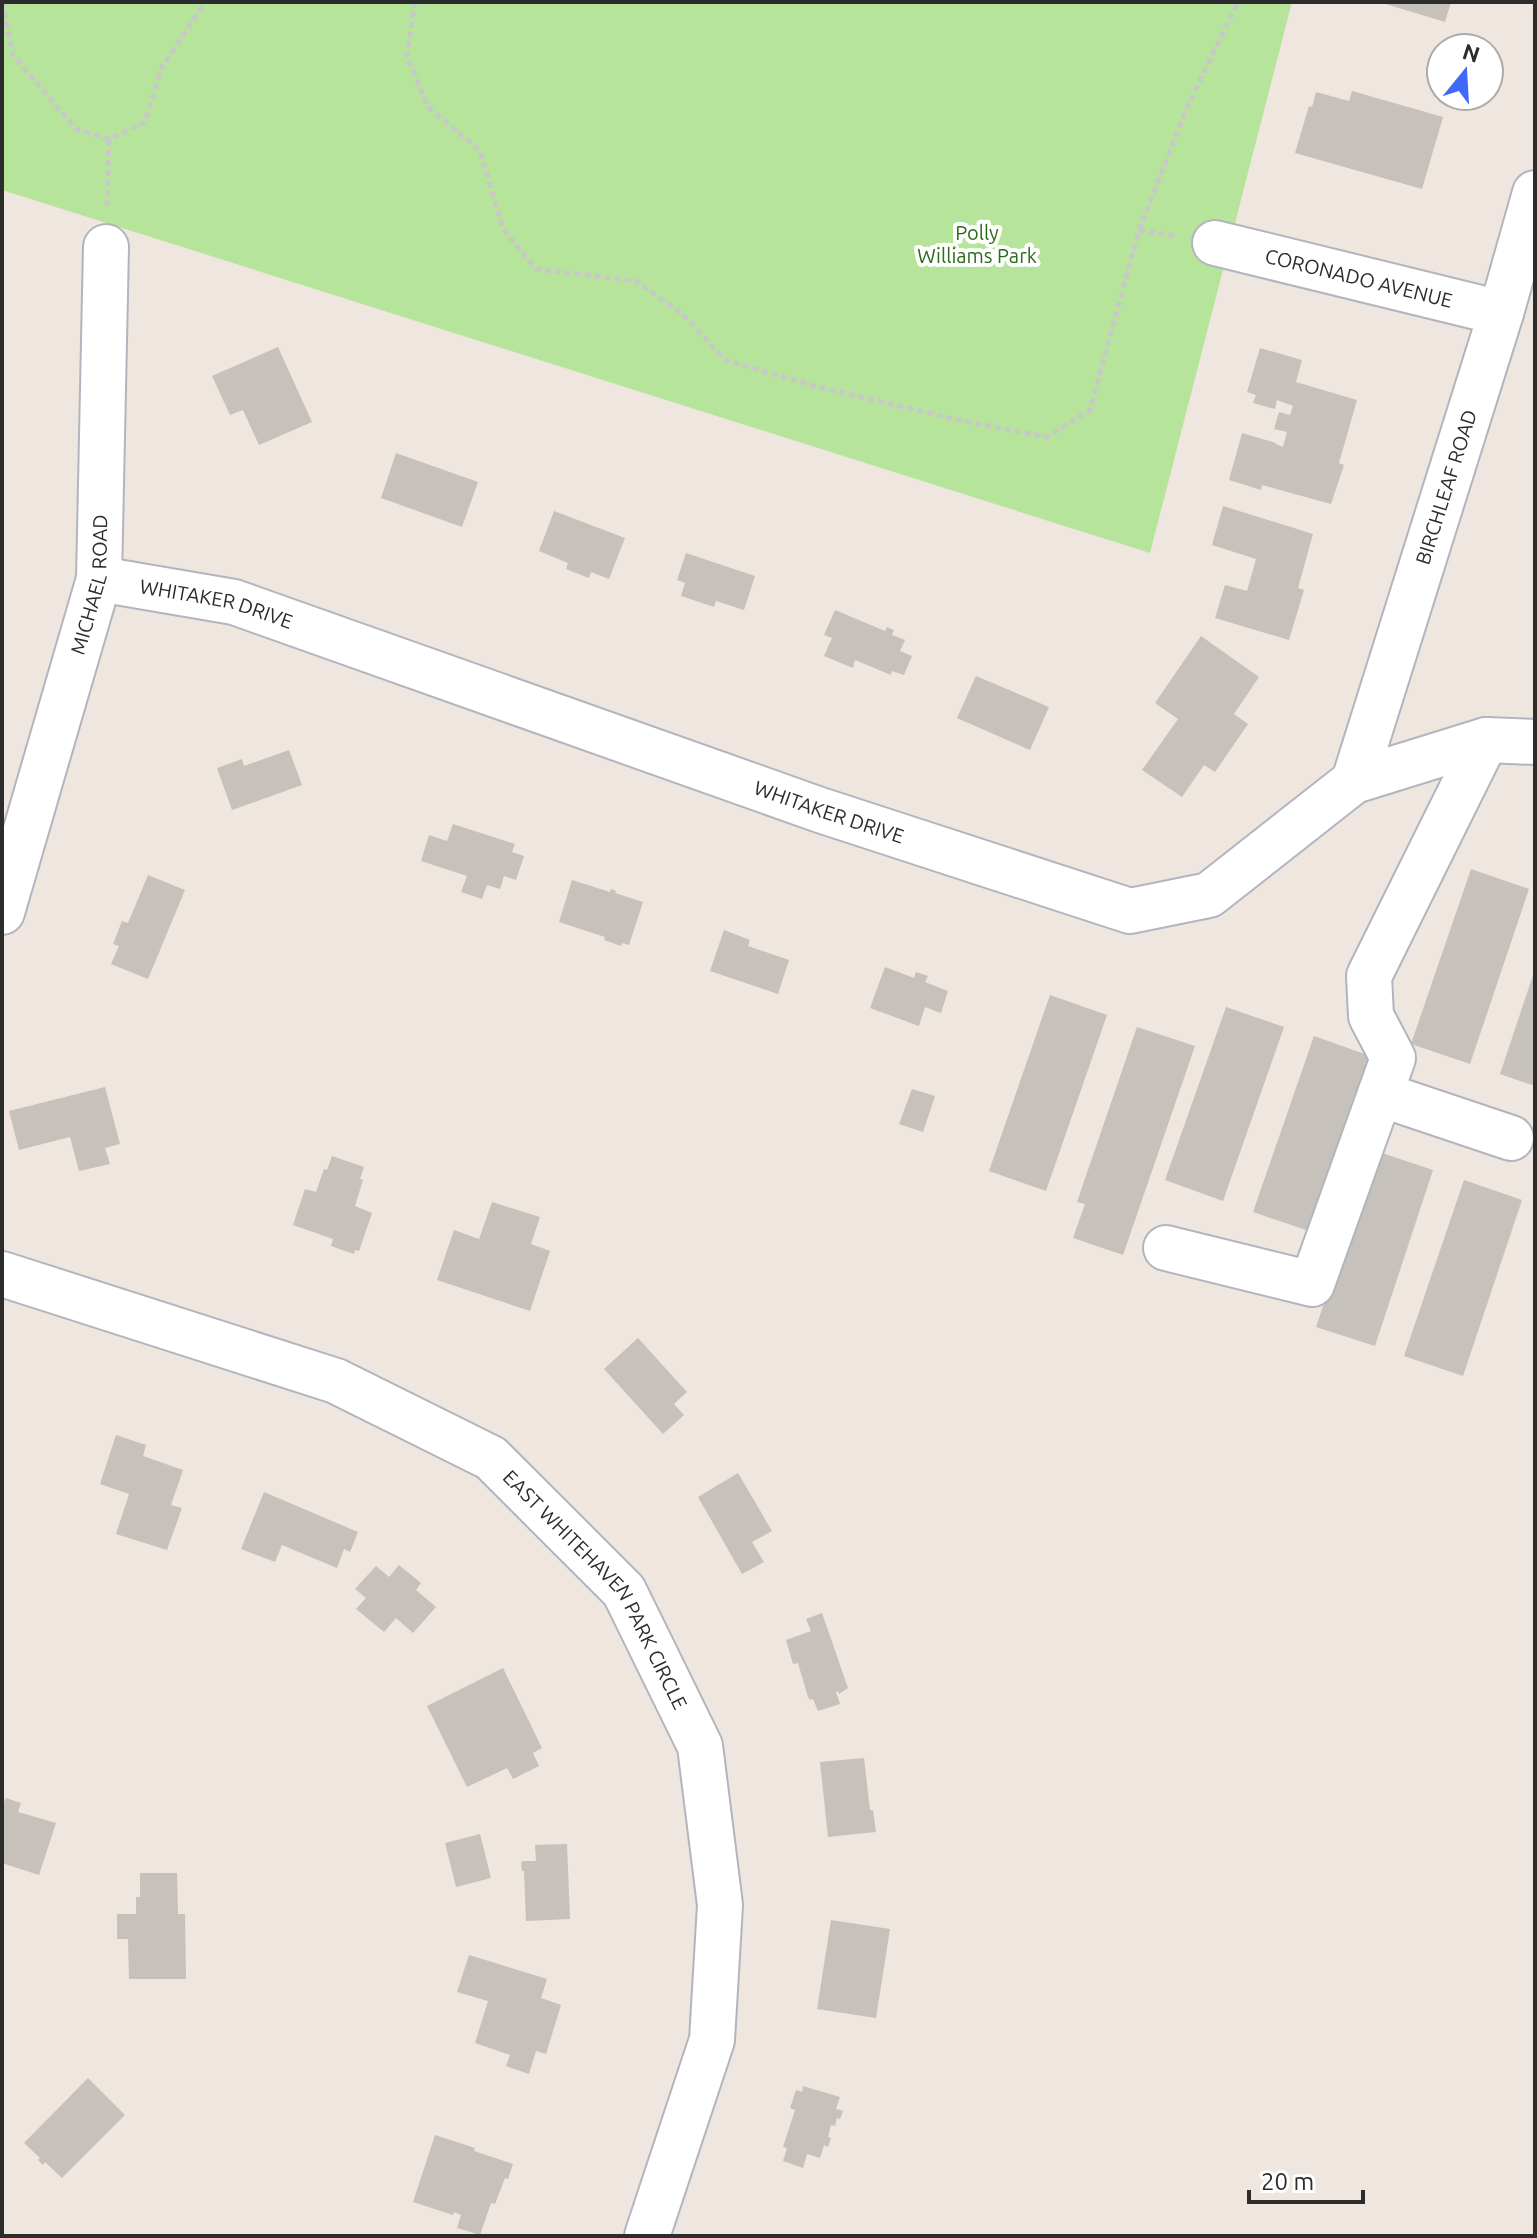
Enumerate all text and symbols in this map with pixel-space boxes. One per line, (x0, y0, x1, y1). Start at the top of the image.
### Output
north arrow (1425, 32, 1505, 112)
text: N (1460, 38, 1483, 67)
park label: Polly Williams Park (917, 221, 1037, 267)
street label: CORONADO AVENUE (1263, 244, 1455, 312)
street label: BIRCHLEAF ROAD (1411, 407, 1481, 567)
street label: MICHAEL ROAD (66, 514, 111, 657)
street label: WHITAKER DRIVE (138, 574, 296, 633)
street label: WHITAKER DRIVE (751, 776, 907, 848)
street label: EAST WHITEHAVEN PARK CIRCLE (499, 1465, 692, 1713)
scale bar (1249, 2154, 1363, 2204)
text: 20 m (1261, 2168, 1314, 2195)

